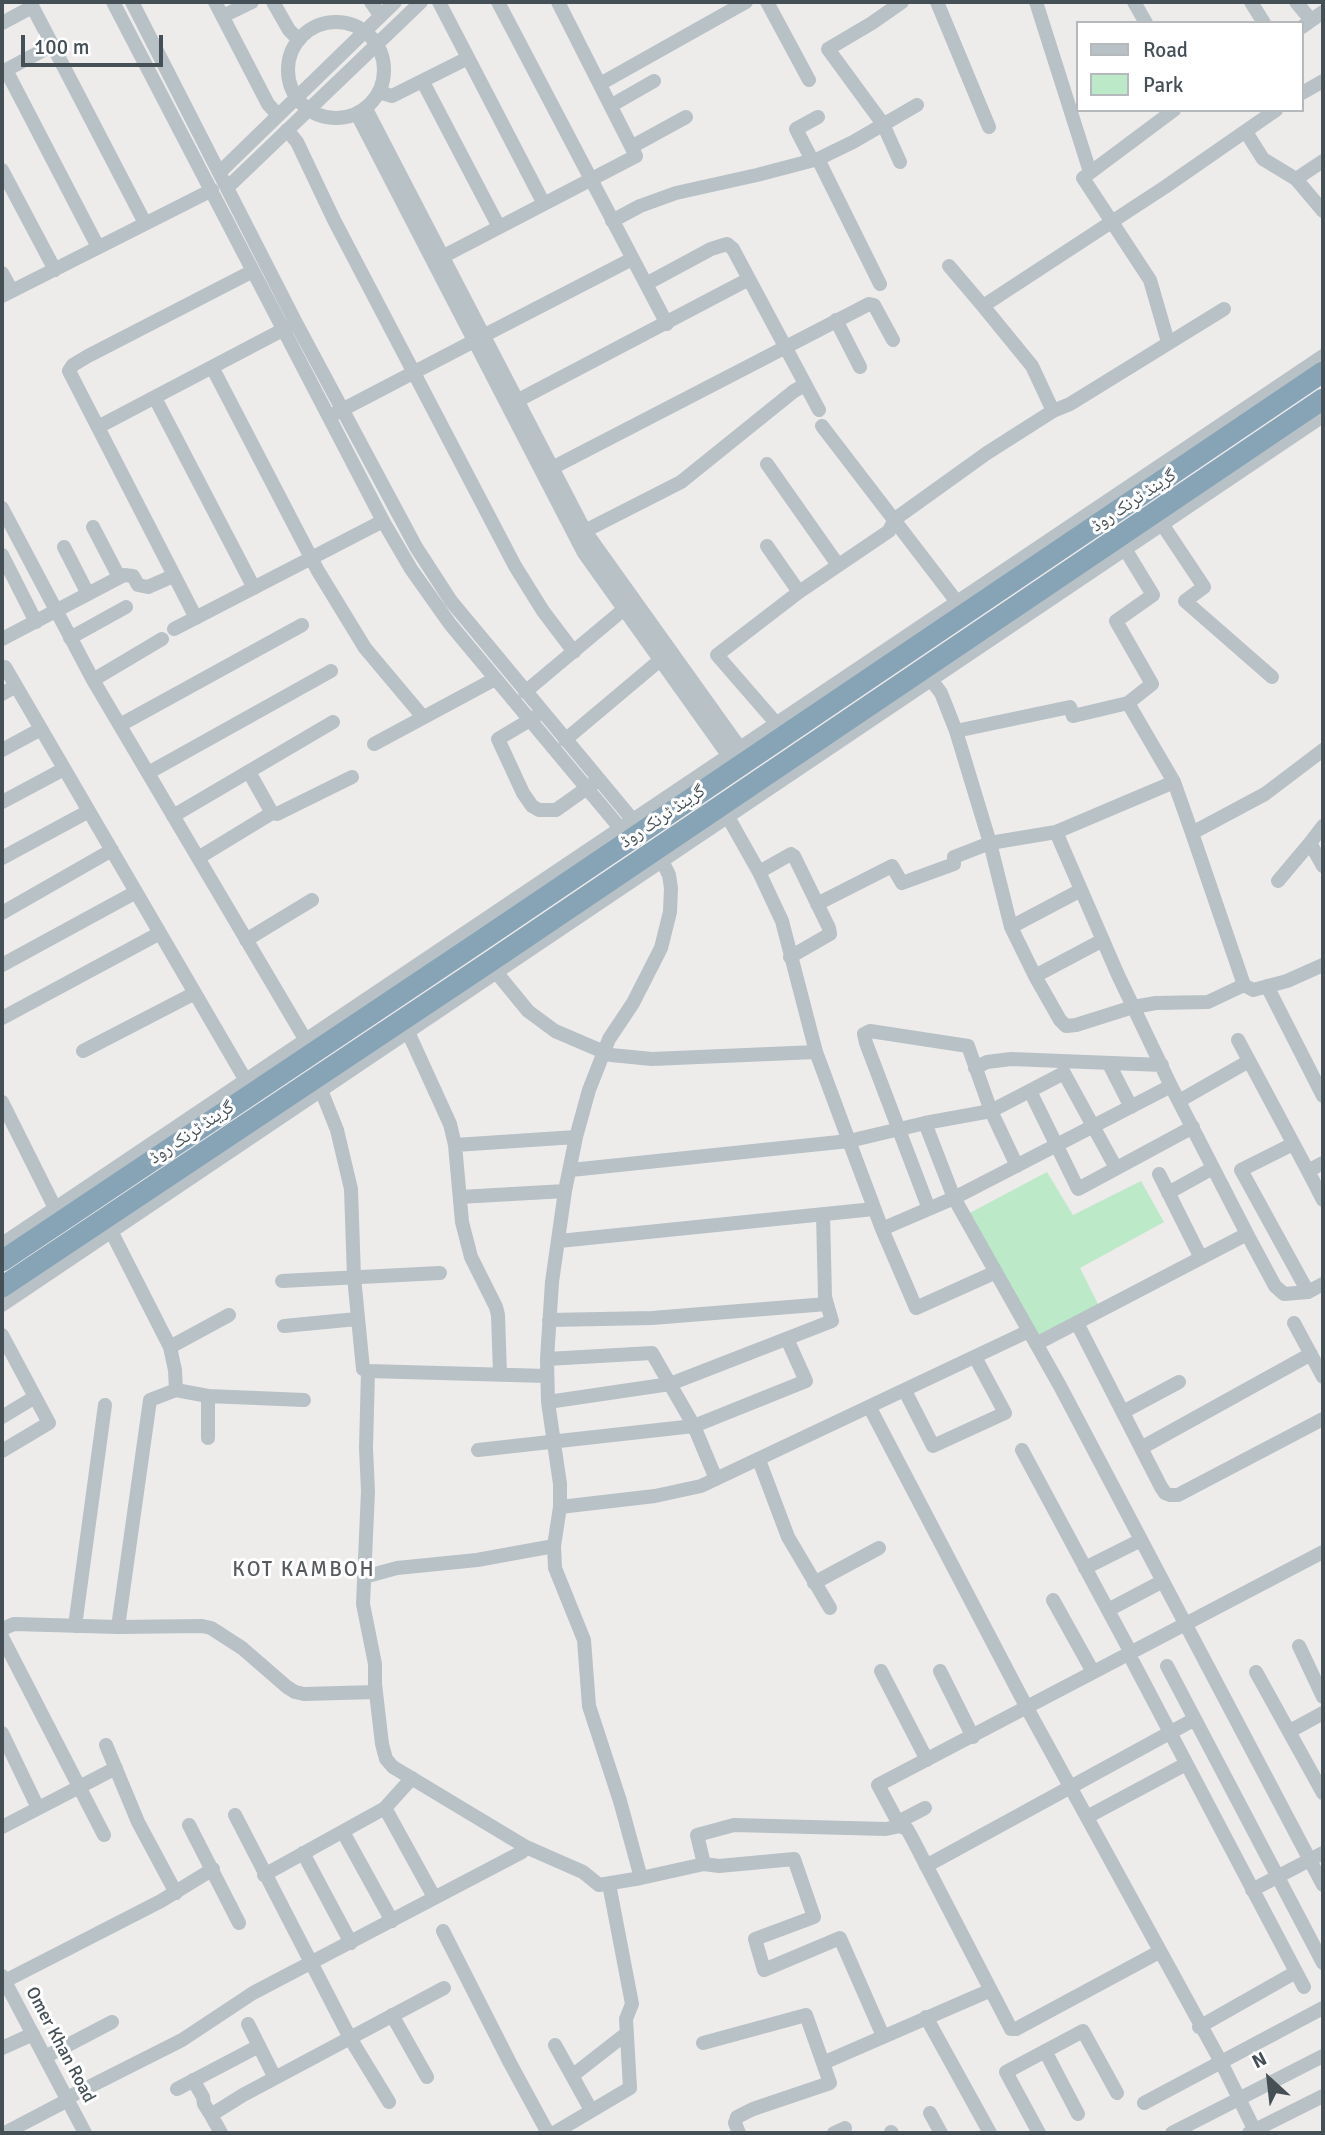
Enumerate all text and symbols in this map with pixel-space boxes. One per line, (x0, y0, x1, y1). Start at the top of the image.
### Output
scale bar (24, 21, 166, 65)
legend (1076, 21, 1304, 112)
text: 100 m (34, 34, 89, 60)
text: Road (1143, 37, 1188, 63)
text: Park (1143, 72, 1183, 98)
street label: گرینڈ ٹرنک روڈ (1087, 465, 1181, 537)
street label: گرینڈ ٹرنک روڈ (616, 781, 710, 853)
street label: گرینڈ ٹرنک روڈ (145, 1097, 239, 1169)
district label: KOT KAMBOH (234, 1557, 374, 1583)
street label: Omer Khan Road (20, 1984, 100, 2106)
north arrow (1234, 2044, 1304, 2114)
text: N (1248, 2047, 1271, 2074)

